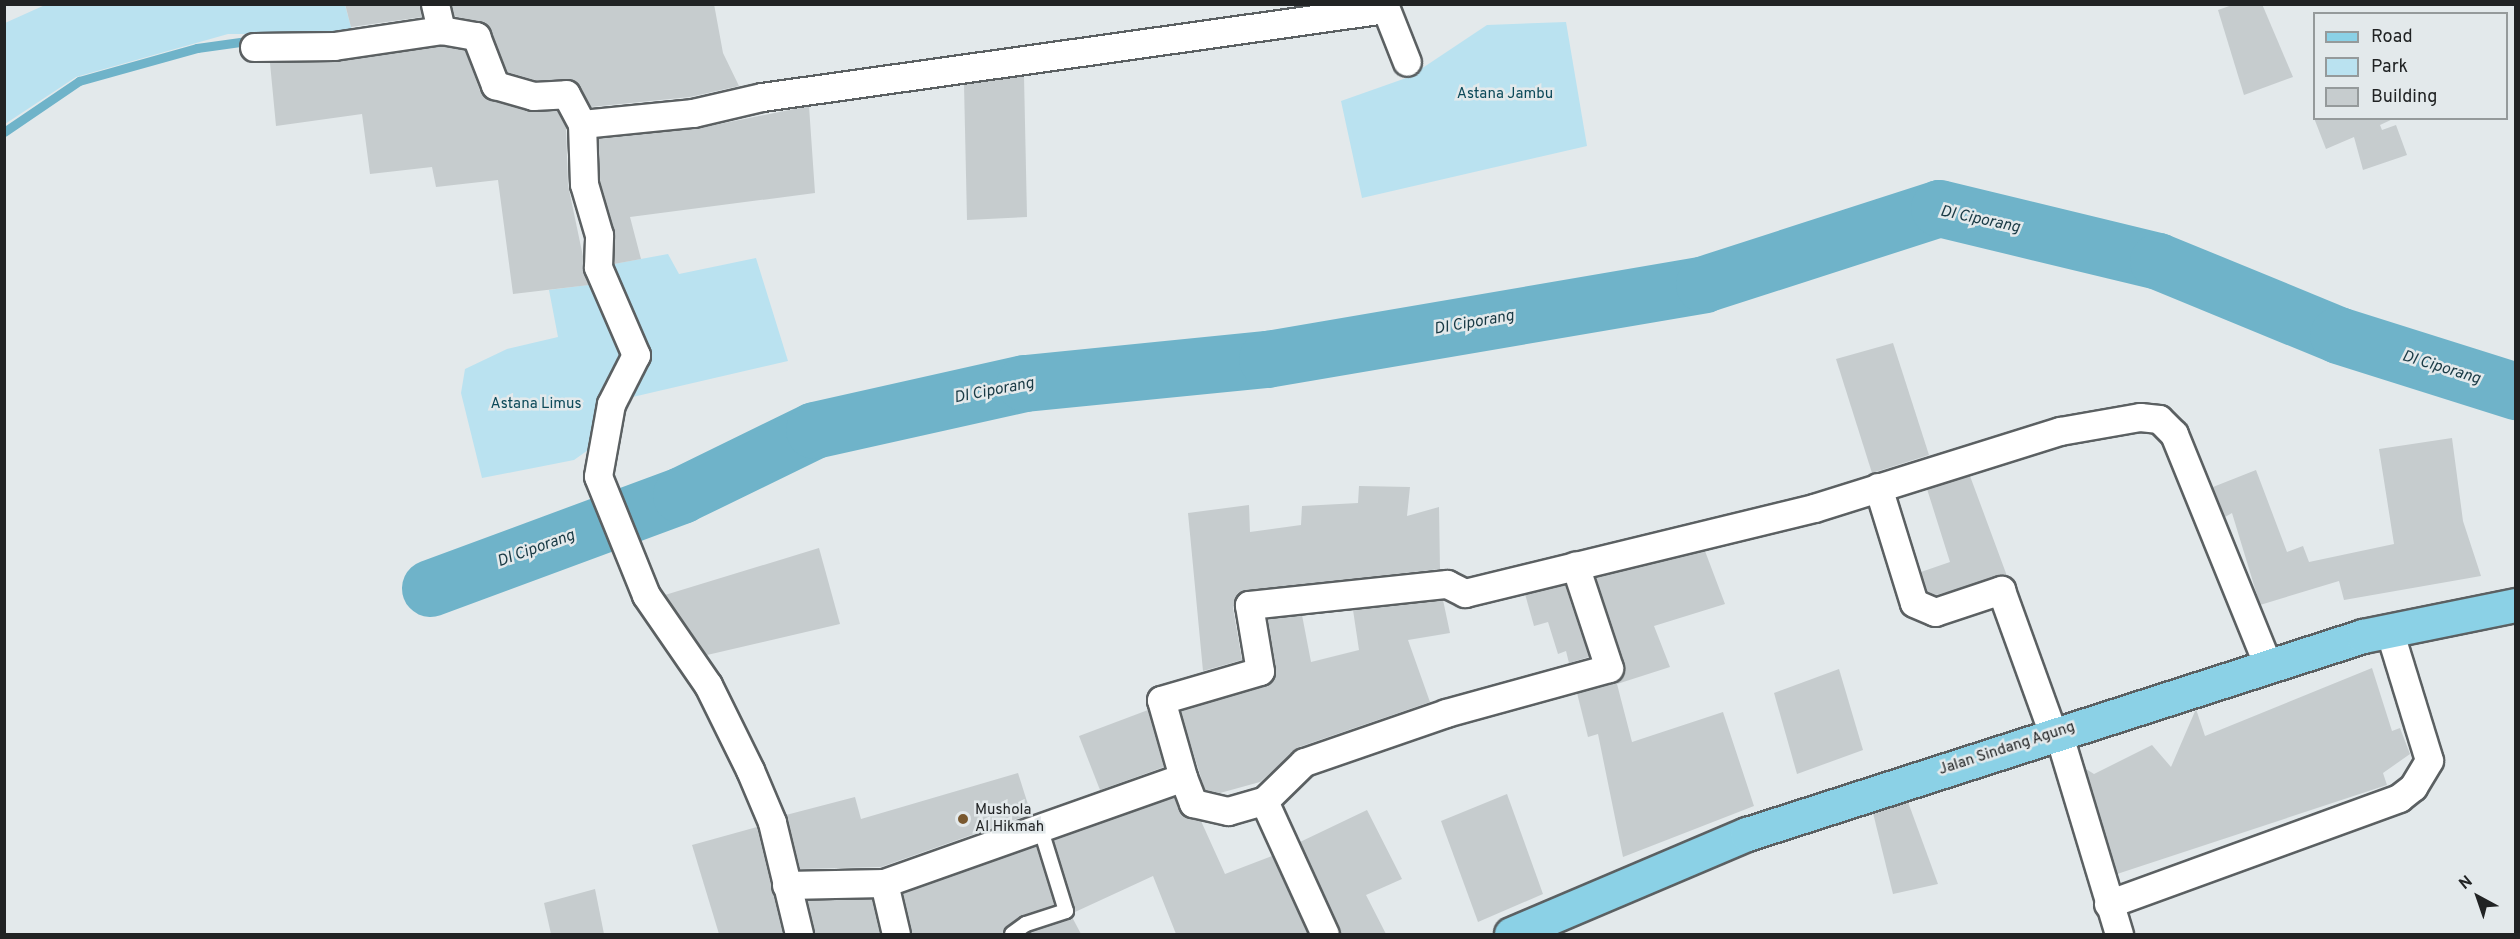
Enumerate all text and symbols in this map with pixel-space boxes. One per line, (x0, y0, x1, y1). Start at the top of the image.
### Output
legend (2313, 12, 2508, 120)
text: Road (2371, 26, 2413, 49)
text: Park (2371, 56, 2408, 79)
park label: Astana Jambu (1457, 86, 1553, 104)
text: Building (2371, 86, 2437, 109)
water label: DI Ciporang (1938, 202, 2022, 238)
water label: DI Ciporang (1432, 307, 1516, 339)
water label: DI Ciporang (2399, 347, 2483, 389)
water label: DI Ciporang (952, 374, 1036, 408)
park label: Astana Limus (491, 396, 581, 414)
water label: DI Ciporang (495, 526, 577, 572)
street label: Jalan Sindang Agung (1936, 718, 2078, 780)
place label: Mushola Al Hikmah (975, 801, 1044, 836)
marker: Mushola Al Hikmah (956, 812, 970, 826)
north arrow (2448, 867, 2508, 927)
text: N (2456, 872, 2477, 895)

